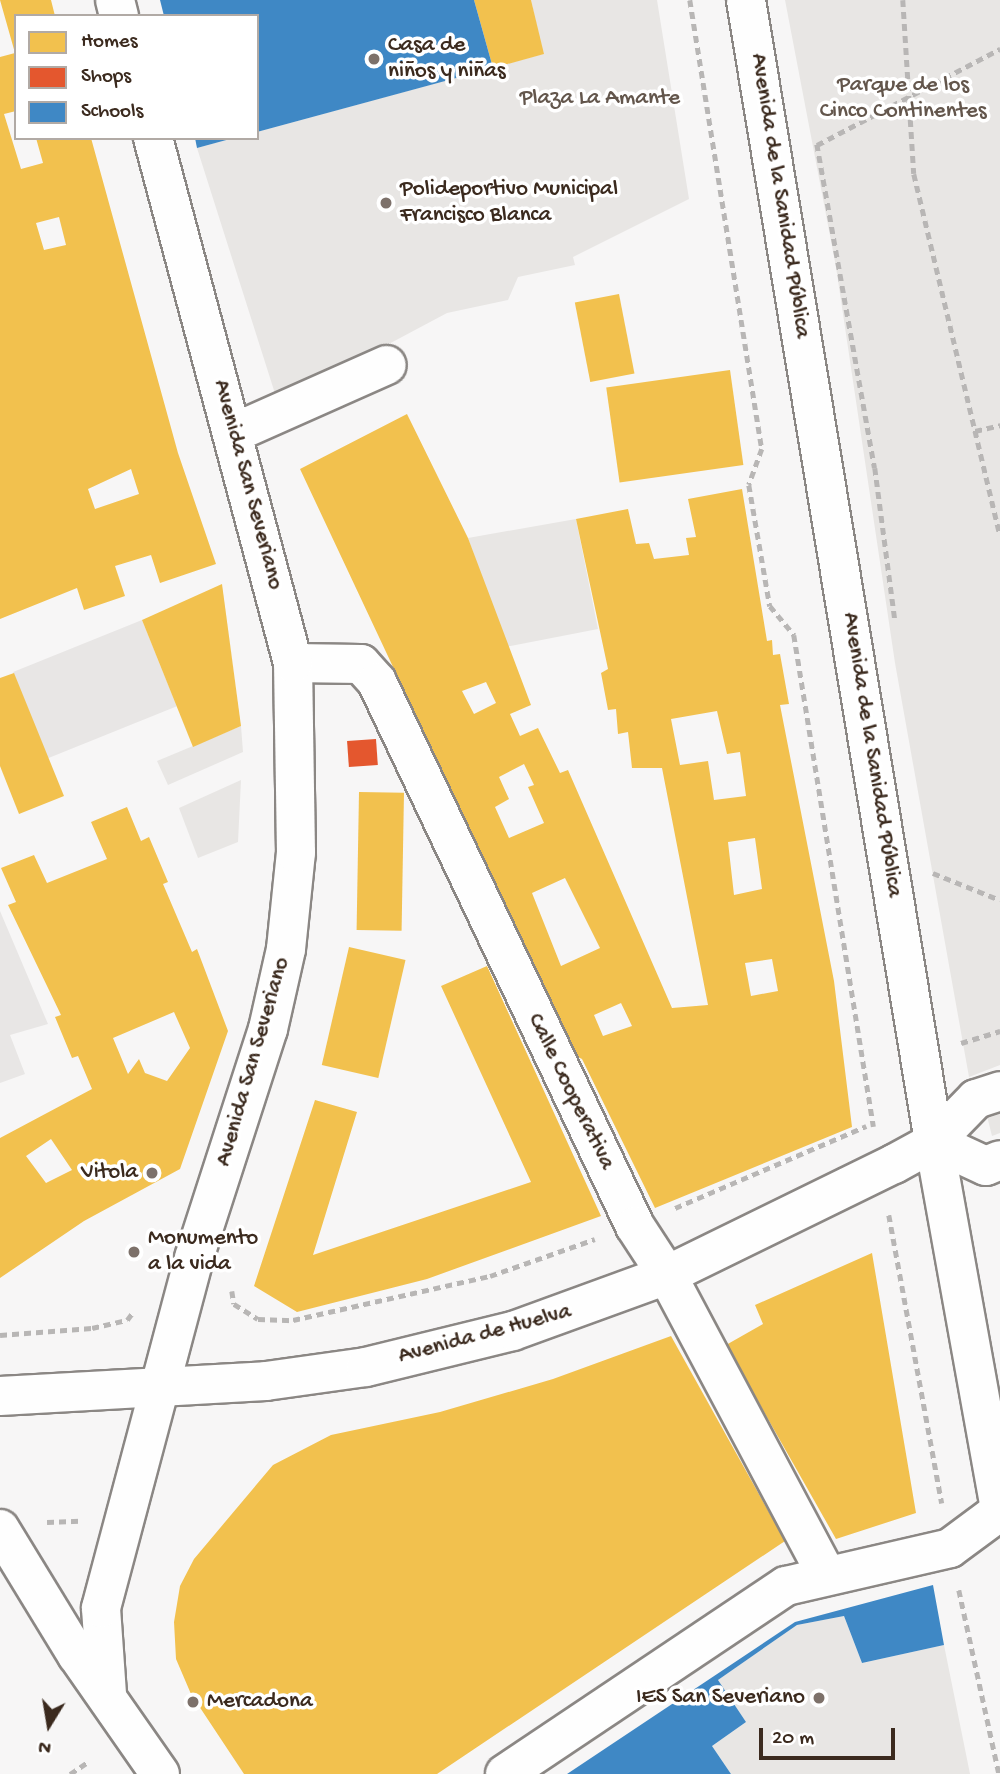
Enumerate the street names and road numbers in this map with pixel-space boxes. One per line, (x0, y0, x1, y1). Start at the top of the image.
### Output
street label: Avenida de la Sanidad Pública (743, 52, 815, 340)
street label: Avenida San Severiano (206, 377, 288, 593)
street label: Avenida de la Sanidad Pública (835, 611, 907, 899)
street label: Avenida San Severiano (211, 954, 297, 1170)
street label: Calle Cooperativa (520, 1009, 620, 1175)
street label: Avenida de Huelva (396, 1299, 574, 1371)

